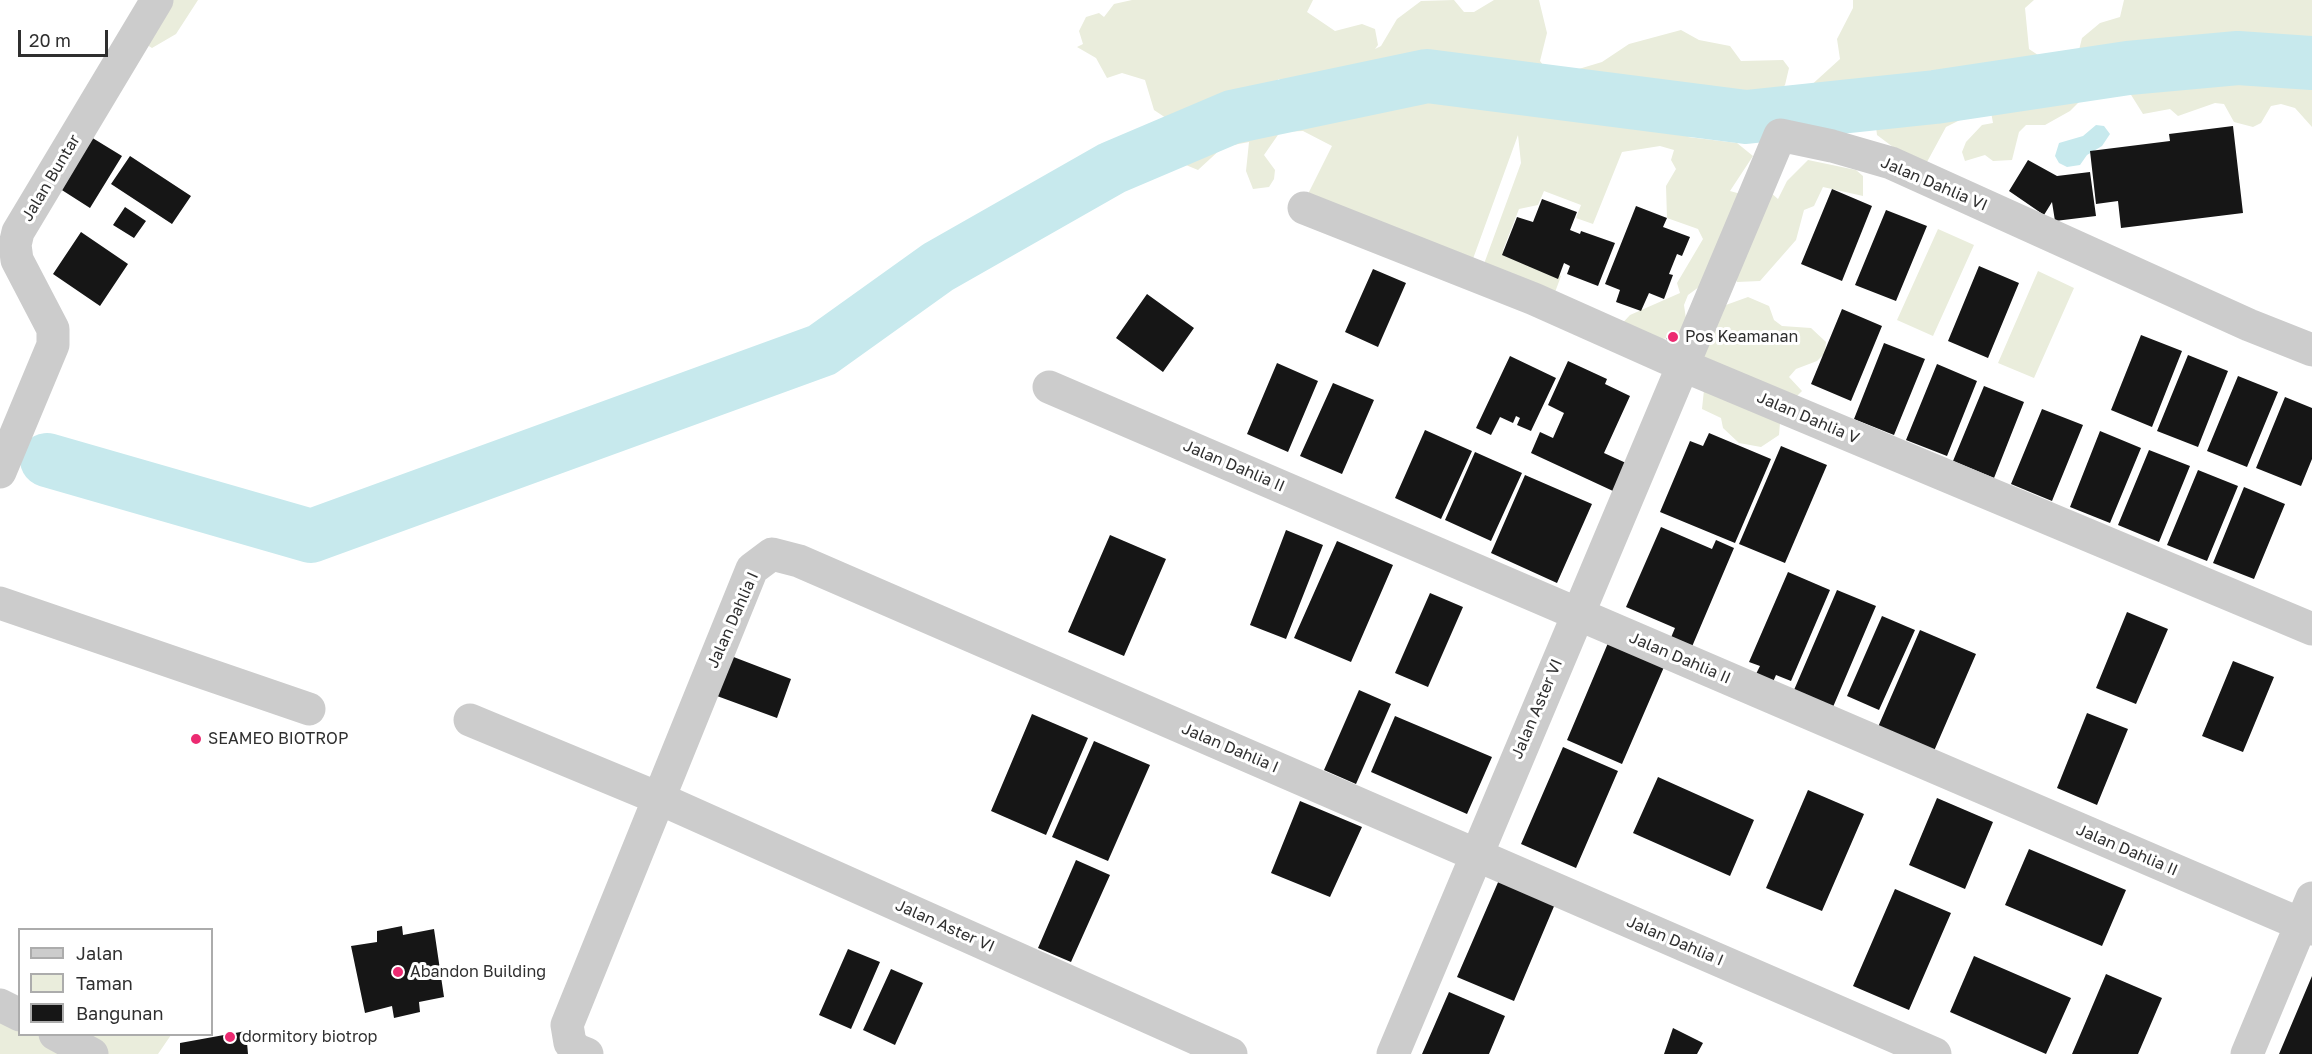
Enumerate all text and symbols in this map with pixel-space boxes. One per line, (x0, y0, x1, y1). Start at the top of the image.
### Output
scale bar (21, 18, 111, 56)
text: 20 m (29, 29, 71, 51)
street label: Jalan Buntar (18, 131, 84, 225)
street label: Jalan Dahlia VI (1878, 153, 1990, 215)
place label: Pos Keamanan (1685, 327, 1798, 347)
marker: Pos Keamanan (1666, 330, 1680, 344)
street label: Jalan Dahlia V (1754, 388, 1862, 448)
street label: Jalan Dahlia II (1180, 436, 1288, 496)
street label: Jalan Dahlia I (703, 569, 763, 671)
street label: Jalan Dahlia II (1626, 628, 1734, 688)
street label: Jalan Aster VI (1507, 656, 1567, 762)
street label: Jalan Dahlia I (1179, 719, 1281, 777)
place label: SEAMEO BIOTROP (208, 729, 348, 749)
marker: SEAMEO BIOTROP (189, 732, 203, 746)
street label: Jalan Dahlia II (2073, 820, 2181, 880)
street label: Jalan Aster VI (892, 896, 998, 956)
street label: Jalan Dahlia I (1624, 912, 1726, 970)
legend (18, 928, 213, 1036)
text: Jalan (76, 942, 123, 964)
place label: Abandon Building (410, 962, 546, 982)
marker: Abandon Building (391, 965, 405, 979)
text: Taman (76, 972, 133, 994)
text: Bangunan (76, 1002, 164, 1024)
place label: dormitory biotrop (242, 1027, 377, 1047)
marker: dormitory biotrop (223, 1030, 237, 1044)

